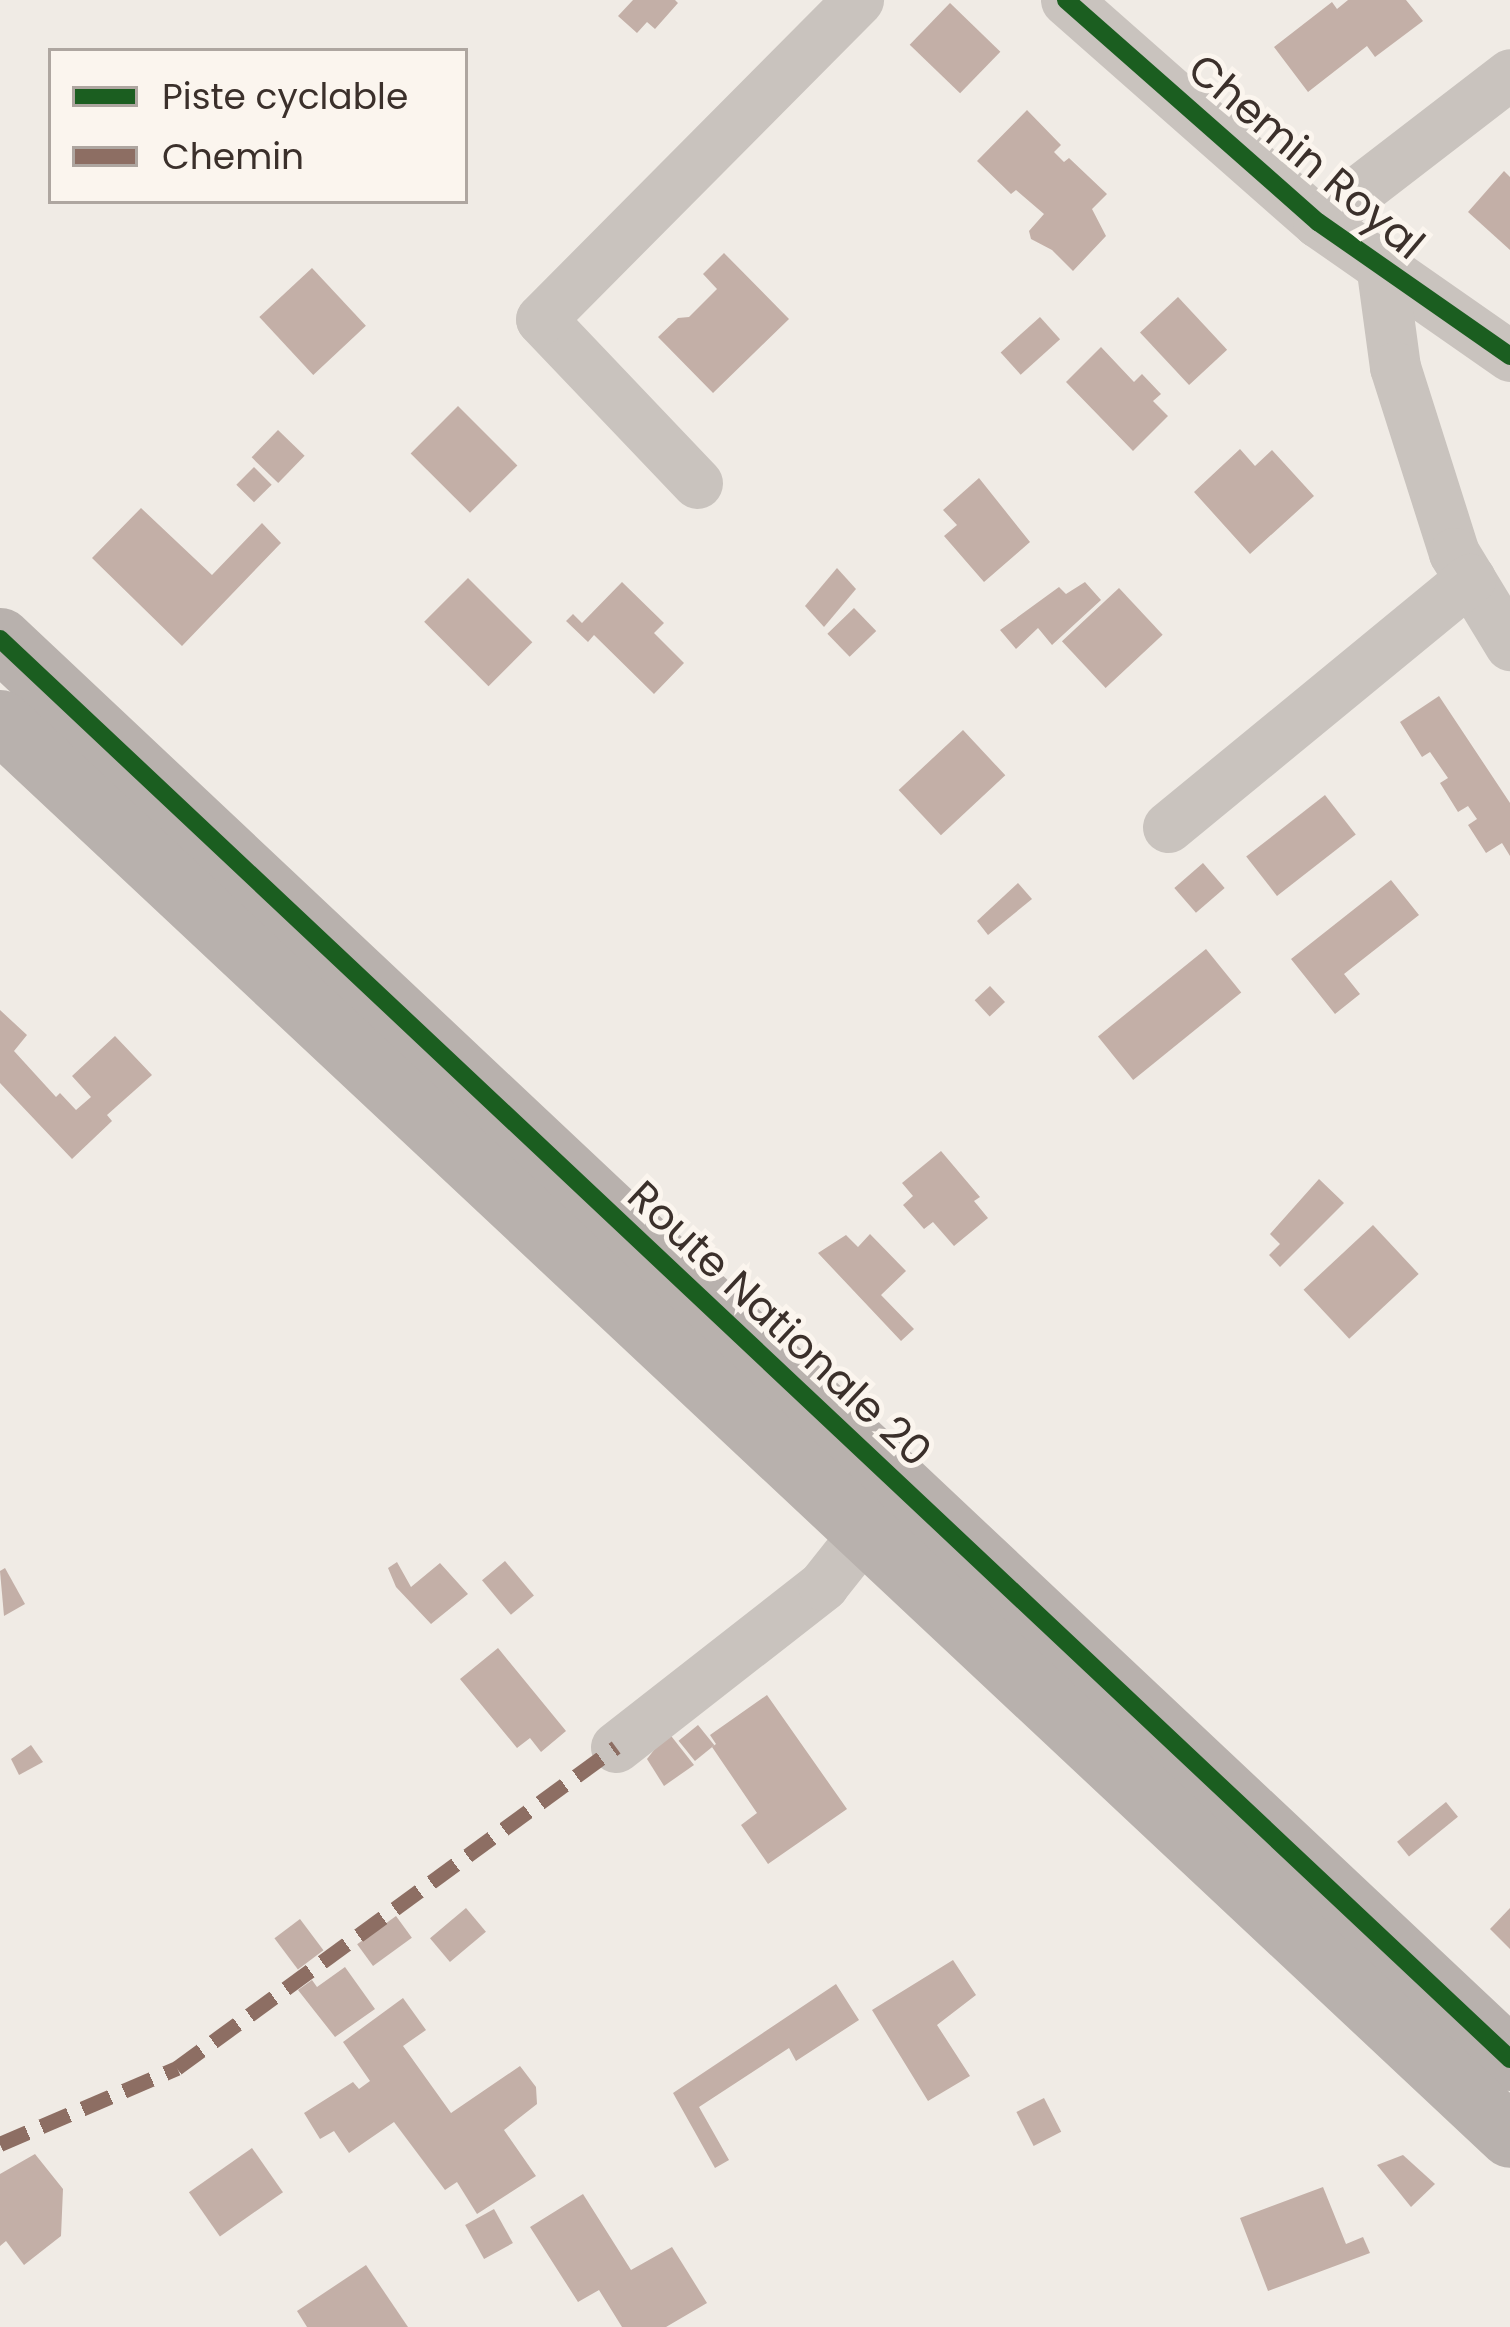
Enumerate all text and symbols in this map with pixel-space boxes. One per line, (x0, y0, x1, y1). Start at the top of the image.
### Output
street label: Chemin Royal (1178, 44, 1434, 270)
legend (48, 48, 468, 204)
text: Piste cyclable (162, 71, 408, 122)
text: Chemin (162, 131, 304, 182)
street label: Route Nationale 20 (617, 1171, 941, 1477)

